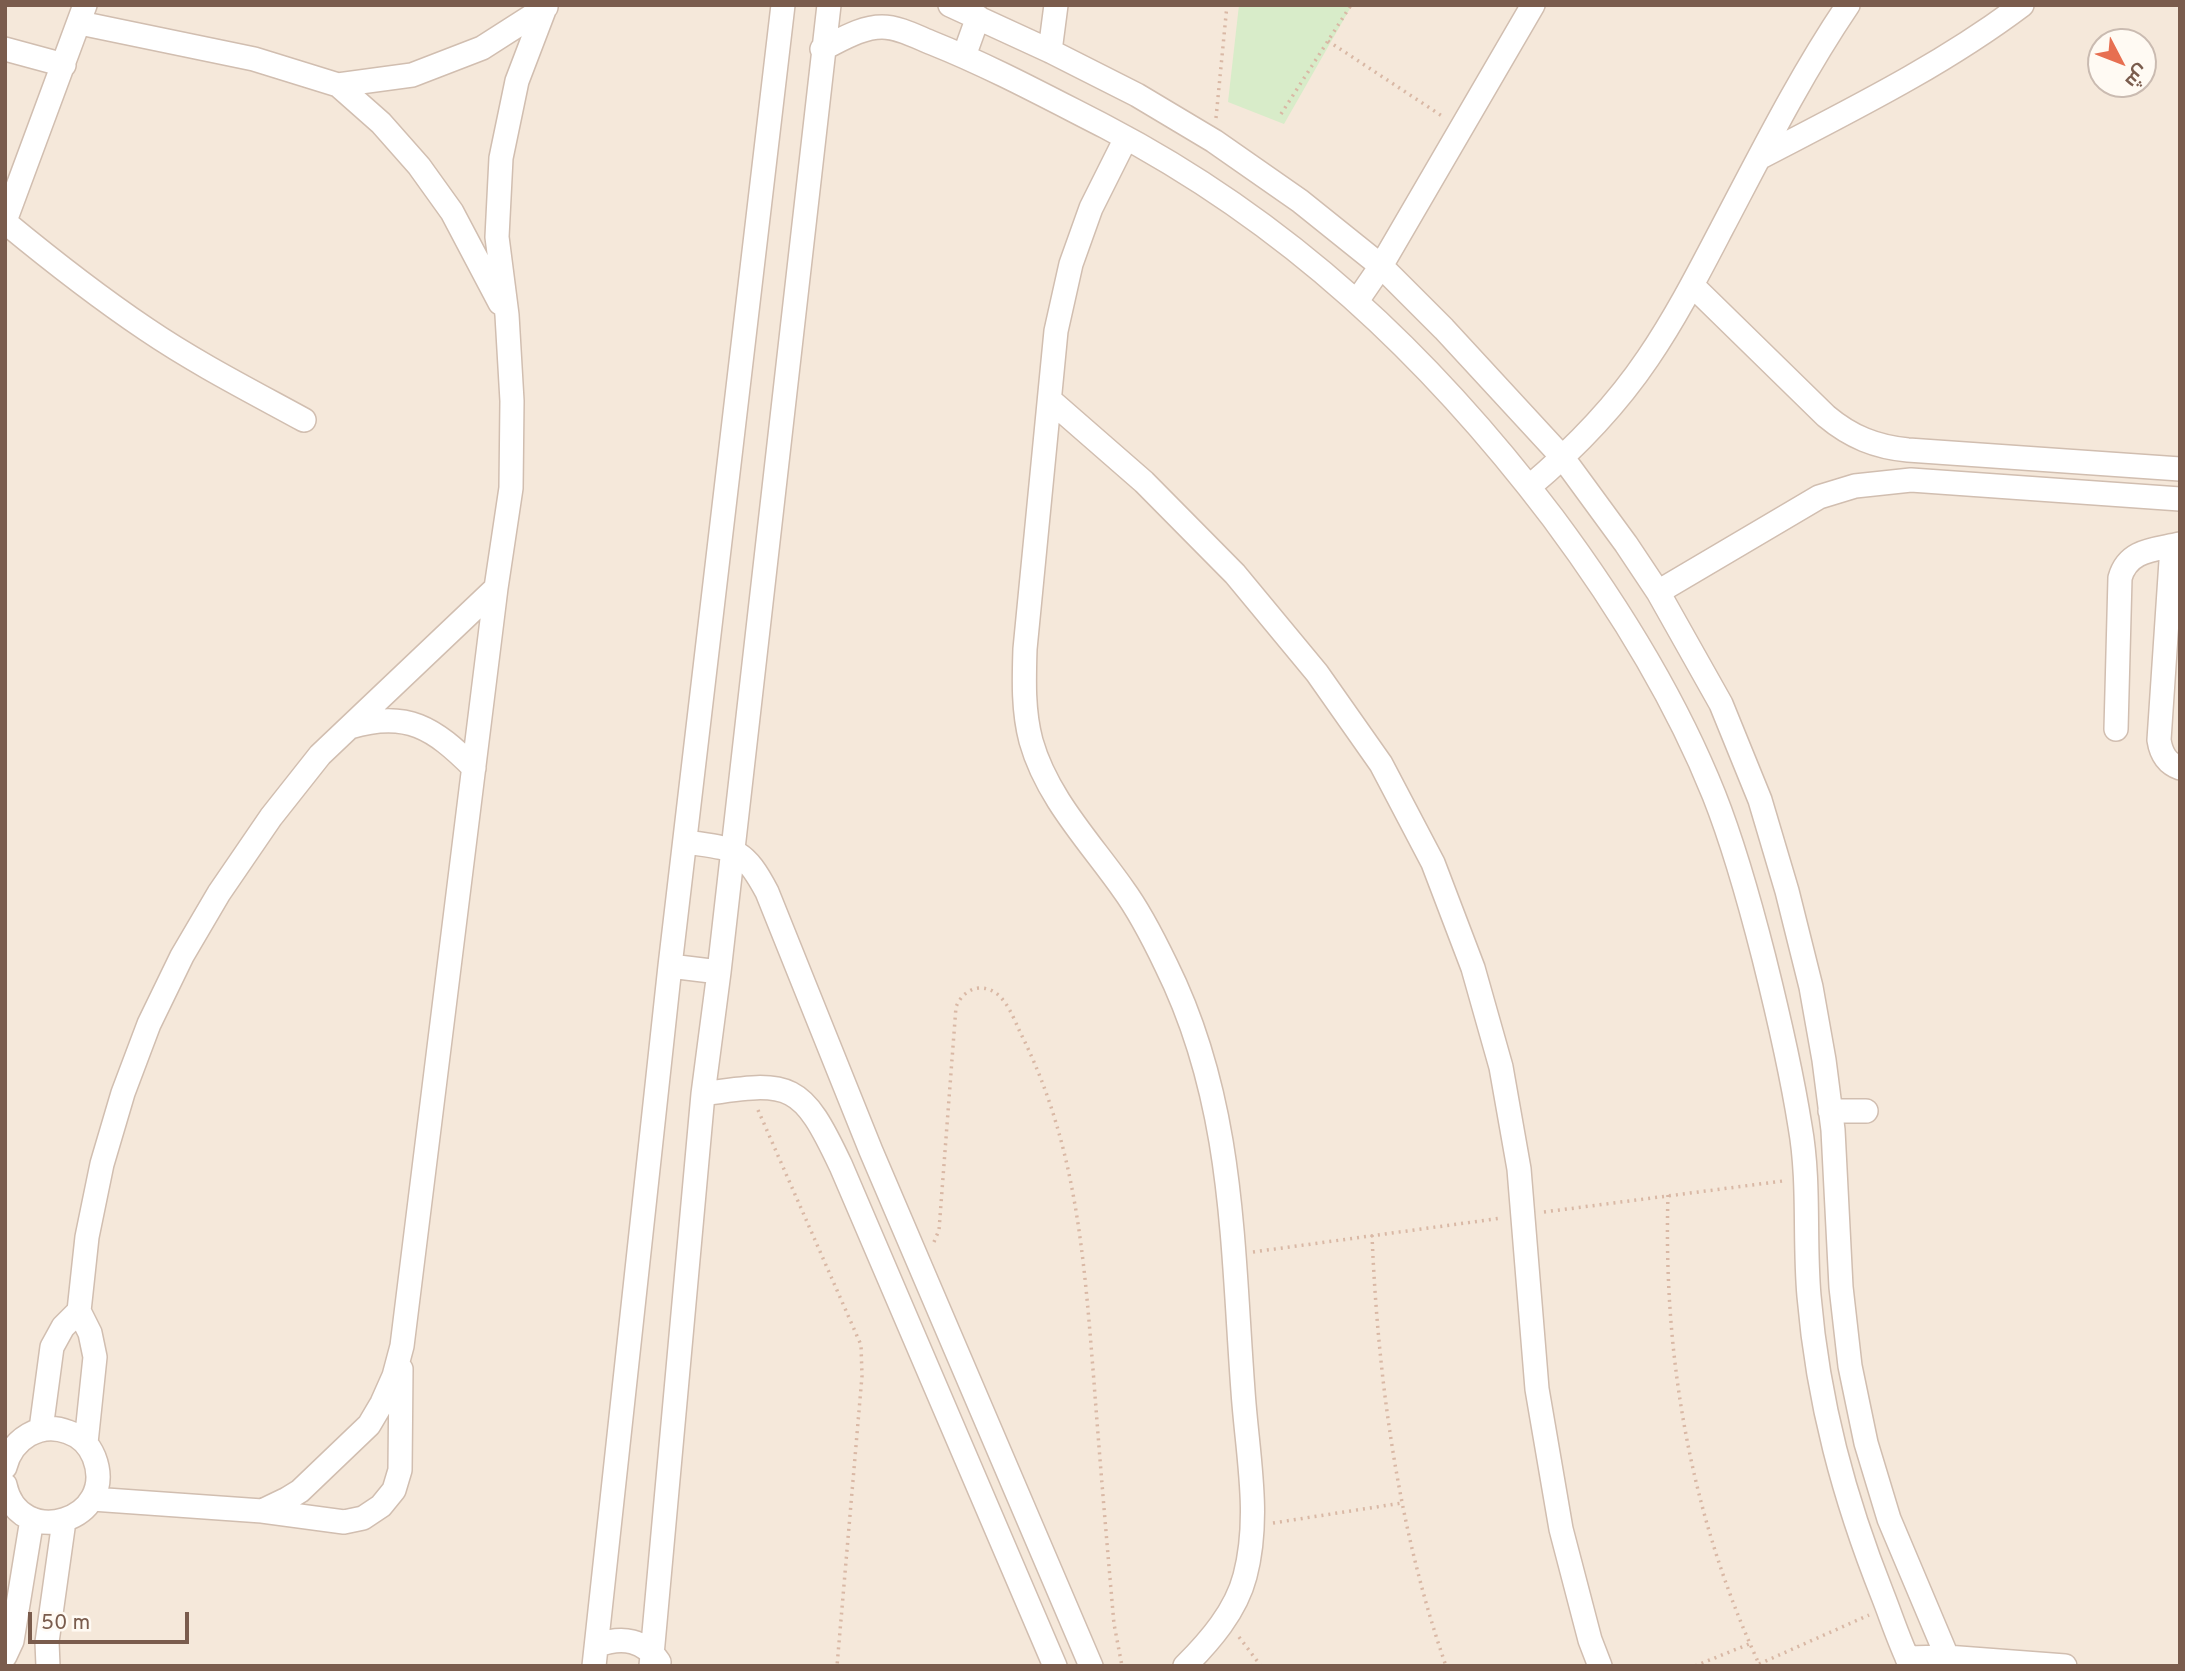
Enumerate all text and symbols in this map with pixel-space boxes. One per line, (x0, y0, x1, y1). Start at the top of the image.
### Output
north arrow (2087, 28, 2157, 98)
text: ش (2119, 59, 2153, 93)
scale bar (32, 1598, 192, 1642)
text: 50 m (41, 1610, 90, 1637)

